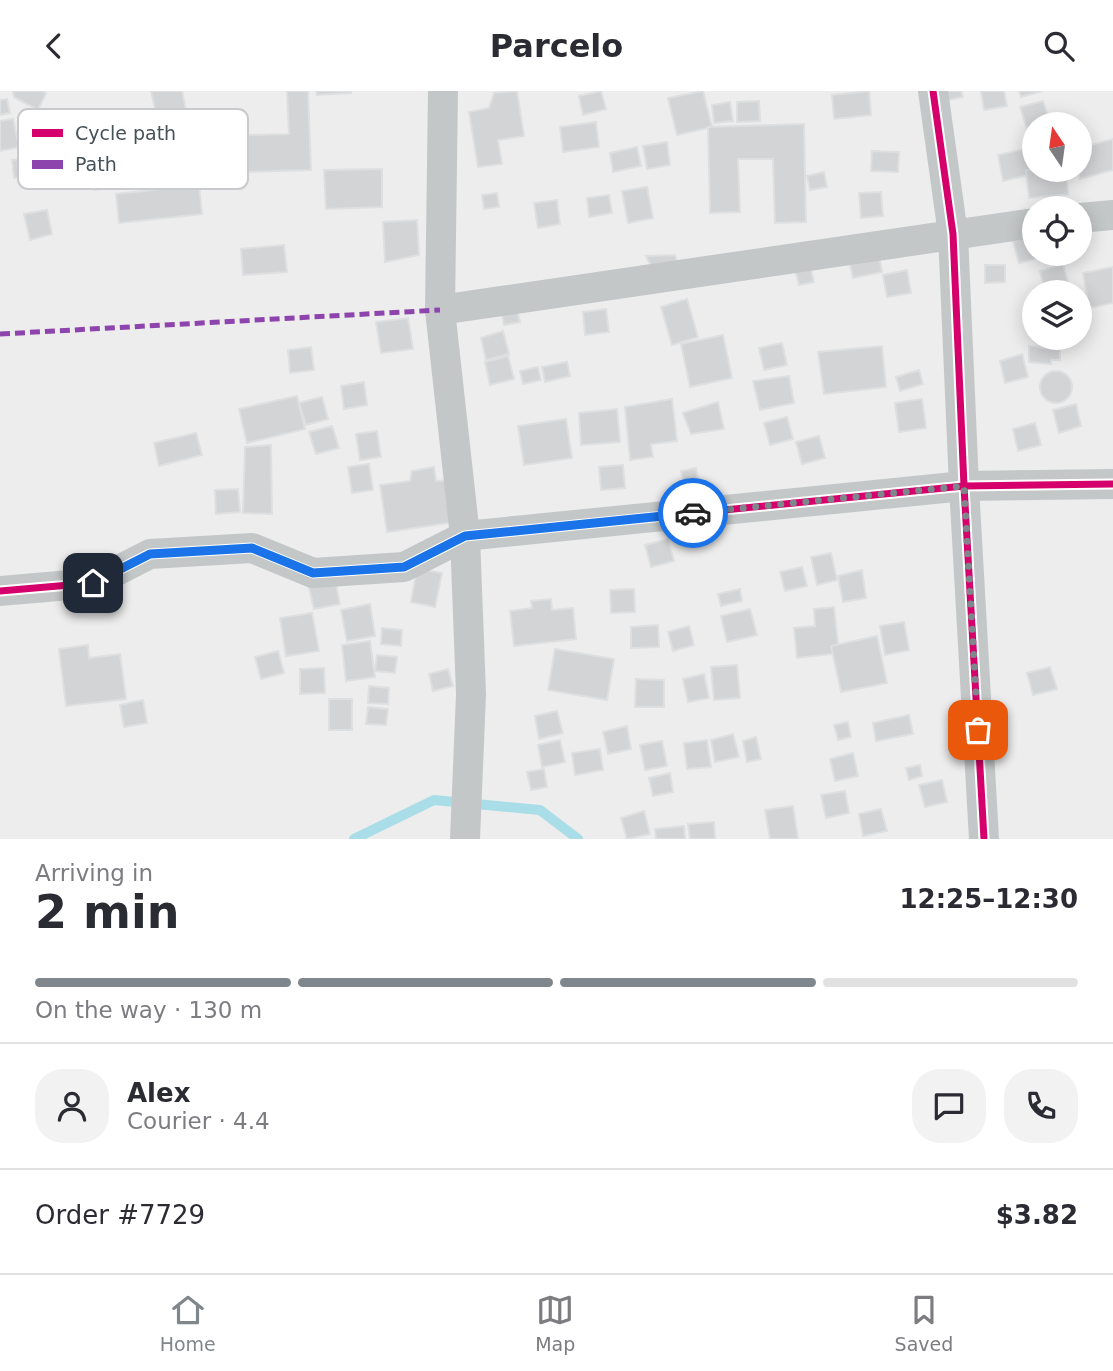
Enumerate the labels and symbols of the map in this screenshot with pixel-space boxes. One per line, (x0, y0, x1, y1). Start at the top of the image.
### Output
legend (18, 109, 248, 189)
north arrow (1022, 112, 1092, 182)
text: Cycle path (75, 122, 176, 144)
text: Path (75, 153, 117, 175)
courier (658, 478, 728, 548)
pin (63, 553, 123, 613)
pin (948, 700, 1008, 760)

